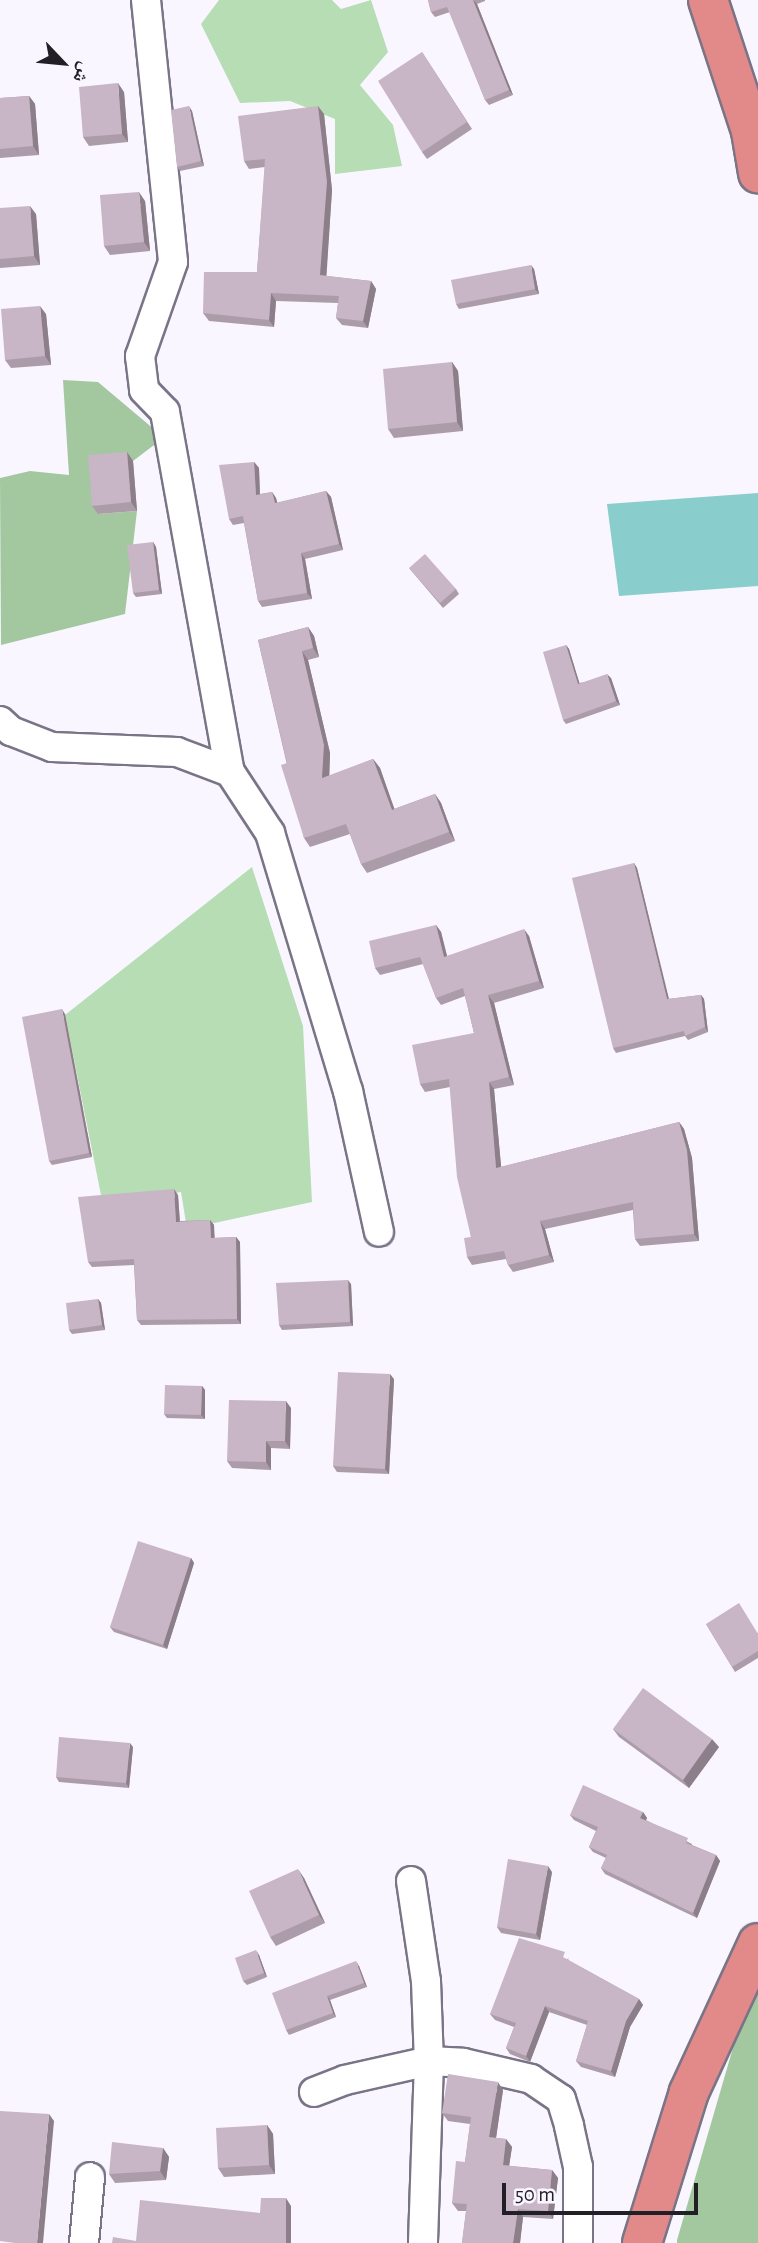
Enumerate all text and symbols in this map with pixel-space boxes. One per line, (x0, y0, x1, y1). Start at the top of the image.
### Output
north arrow (28, 28, 98, 98)
text: ش (69, 59, 95, 86)
scale bar (506, 2170, 702, 2214)
text: 50 m (515, 2184, 555, 2205)

